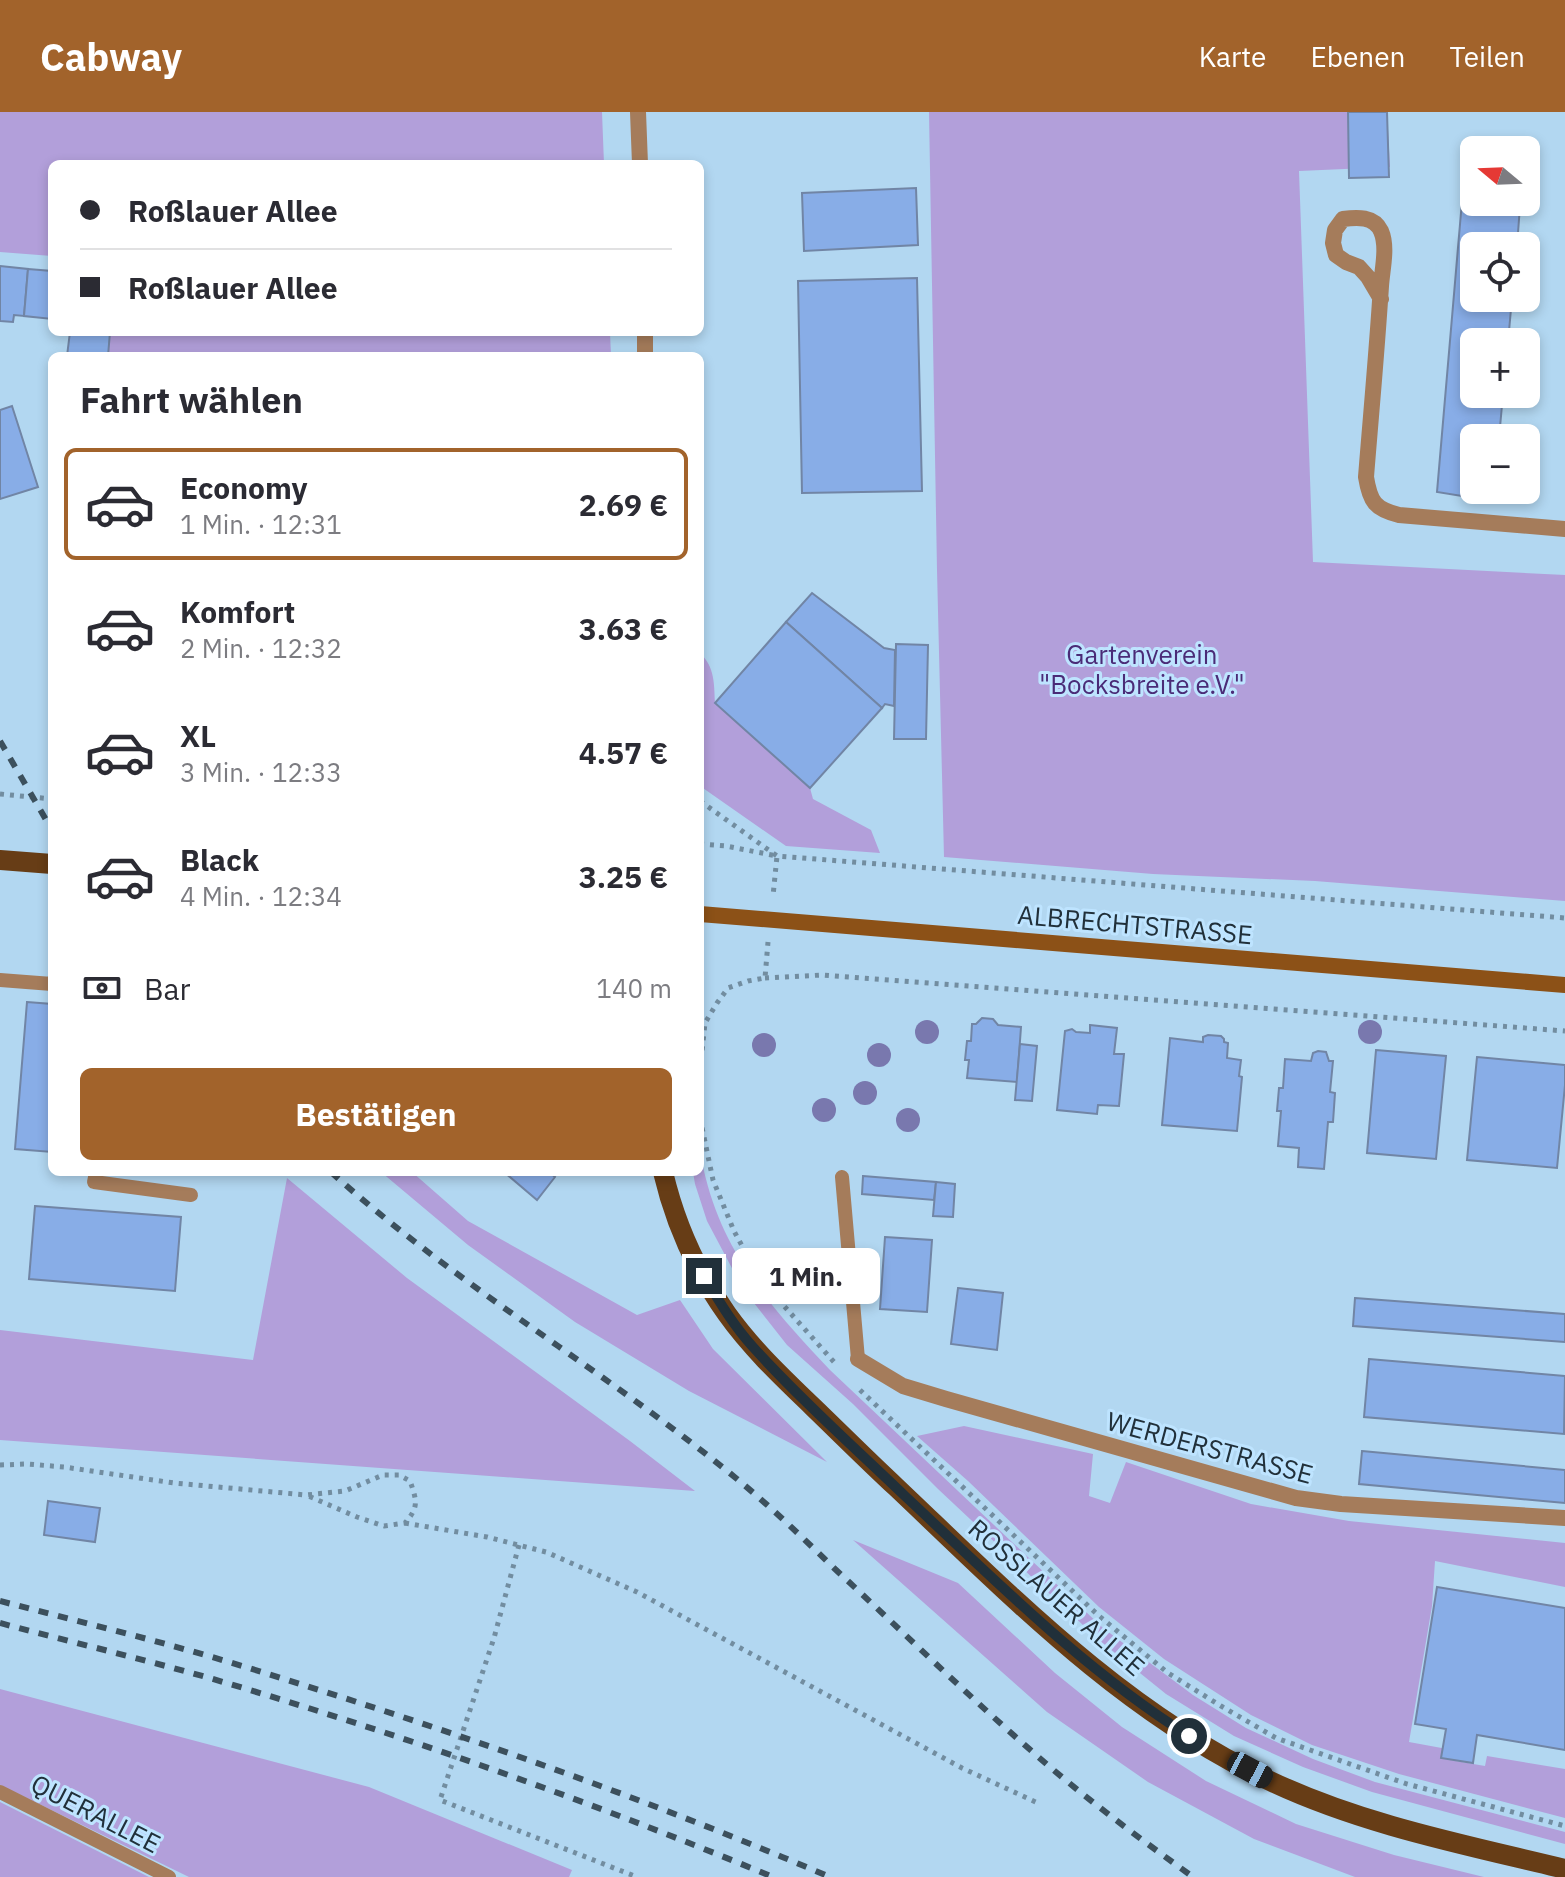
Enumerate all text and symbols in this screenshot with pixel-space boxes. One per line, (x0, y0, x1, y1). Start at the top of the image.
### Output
text: Cabway (40, 32, 182, 81)
text: Karte (1199, 38, 1266, 75)
text: Ebenen (1310, 38, 1406, 75)
text: Teilen (1450, 38, 1525, 75)
north arrow (1460, 136, 1540, 216)
map controls (1460, 136, 1540, 504)
text: Roßlauer Allee (128, 191, 338, 230)
button: locate (1460, 232, 1540, 312)
text: Roßlauer Allee (128, 268, 338, 307)
button: + (1460, 328, 1540, 408)
text: Fahrt wählen (80, 376, 303, 423)
button: − (1460, 424, 1540, 504)
icon: car (84, 468, 156, 540)
text: Economy (180, 468, 308, 507)
text: 2.69 € (579, 485, 668, 524)
text: 1 Min. · 12:31 (180, 507, 342, 541)
icon: car (84, 592, 156, 664)
text: Komfort (180, 592, 295, 631)
text: 3.63 € (579, 609, 668, 648)
text: 2 Min. · 12:32 (180, 631, 342, 665)
park label: Gartenverein "Bocksbreite e.V." (1039, 637, 1245, 701)
icon: car (84, 716, 156, 788)
text: XL (180, 716, 216, 755)
text: 4.57 € (579, 733, 668, 772)
text: 3 Min. · 12:33 (180, 755, 342, 789)
icon: car (84, 840, 156, 912)
text: Black (180, 840, 259, 879)
text: 3.25 € (579, 857, 668, 896)
text: 4 Min. · 12:34 (180, 879, 342, 913)
street label: ALBRECHTSTRASSE (1016, 897, 1254, 951)
icon: cash (80, 966, 124, 1010)
text: Bar (144, 969, 191, 1008)
text: 140 m (596, 971, 672, 1005)
button: Bestätigen (80, 1068, 672, 1160)
callout: 1 Min. (732, 1248, 880, 1304)
route end (686, 1258, 722, 1294)
text: 1 Min. (769, 1259, 843, 1293)
street label: WERDERSTRASSE (1103, 1403, 1317, 1491)
street label: ROSSLAUER ALLEE (962, 1511, 1152, 1683)
route start (1171, 1718, 1207, 1754)
car (1223, 1748, 1277, 1792)
street label: QUERALLEE (26, 1766, 166, 1860)

